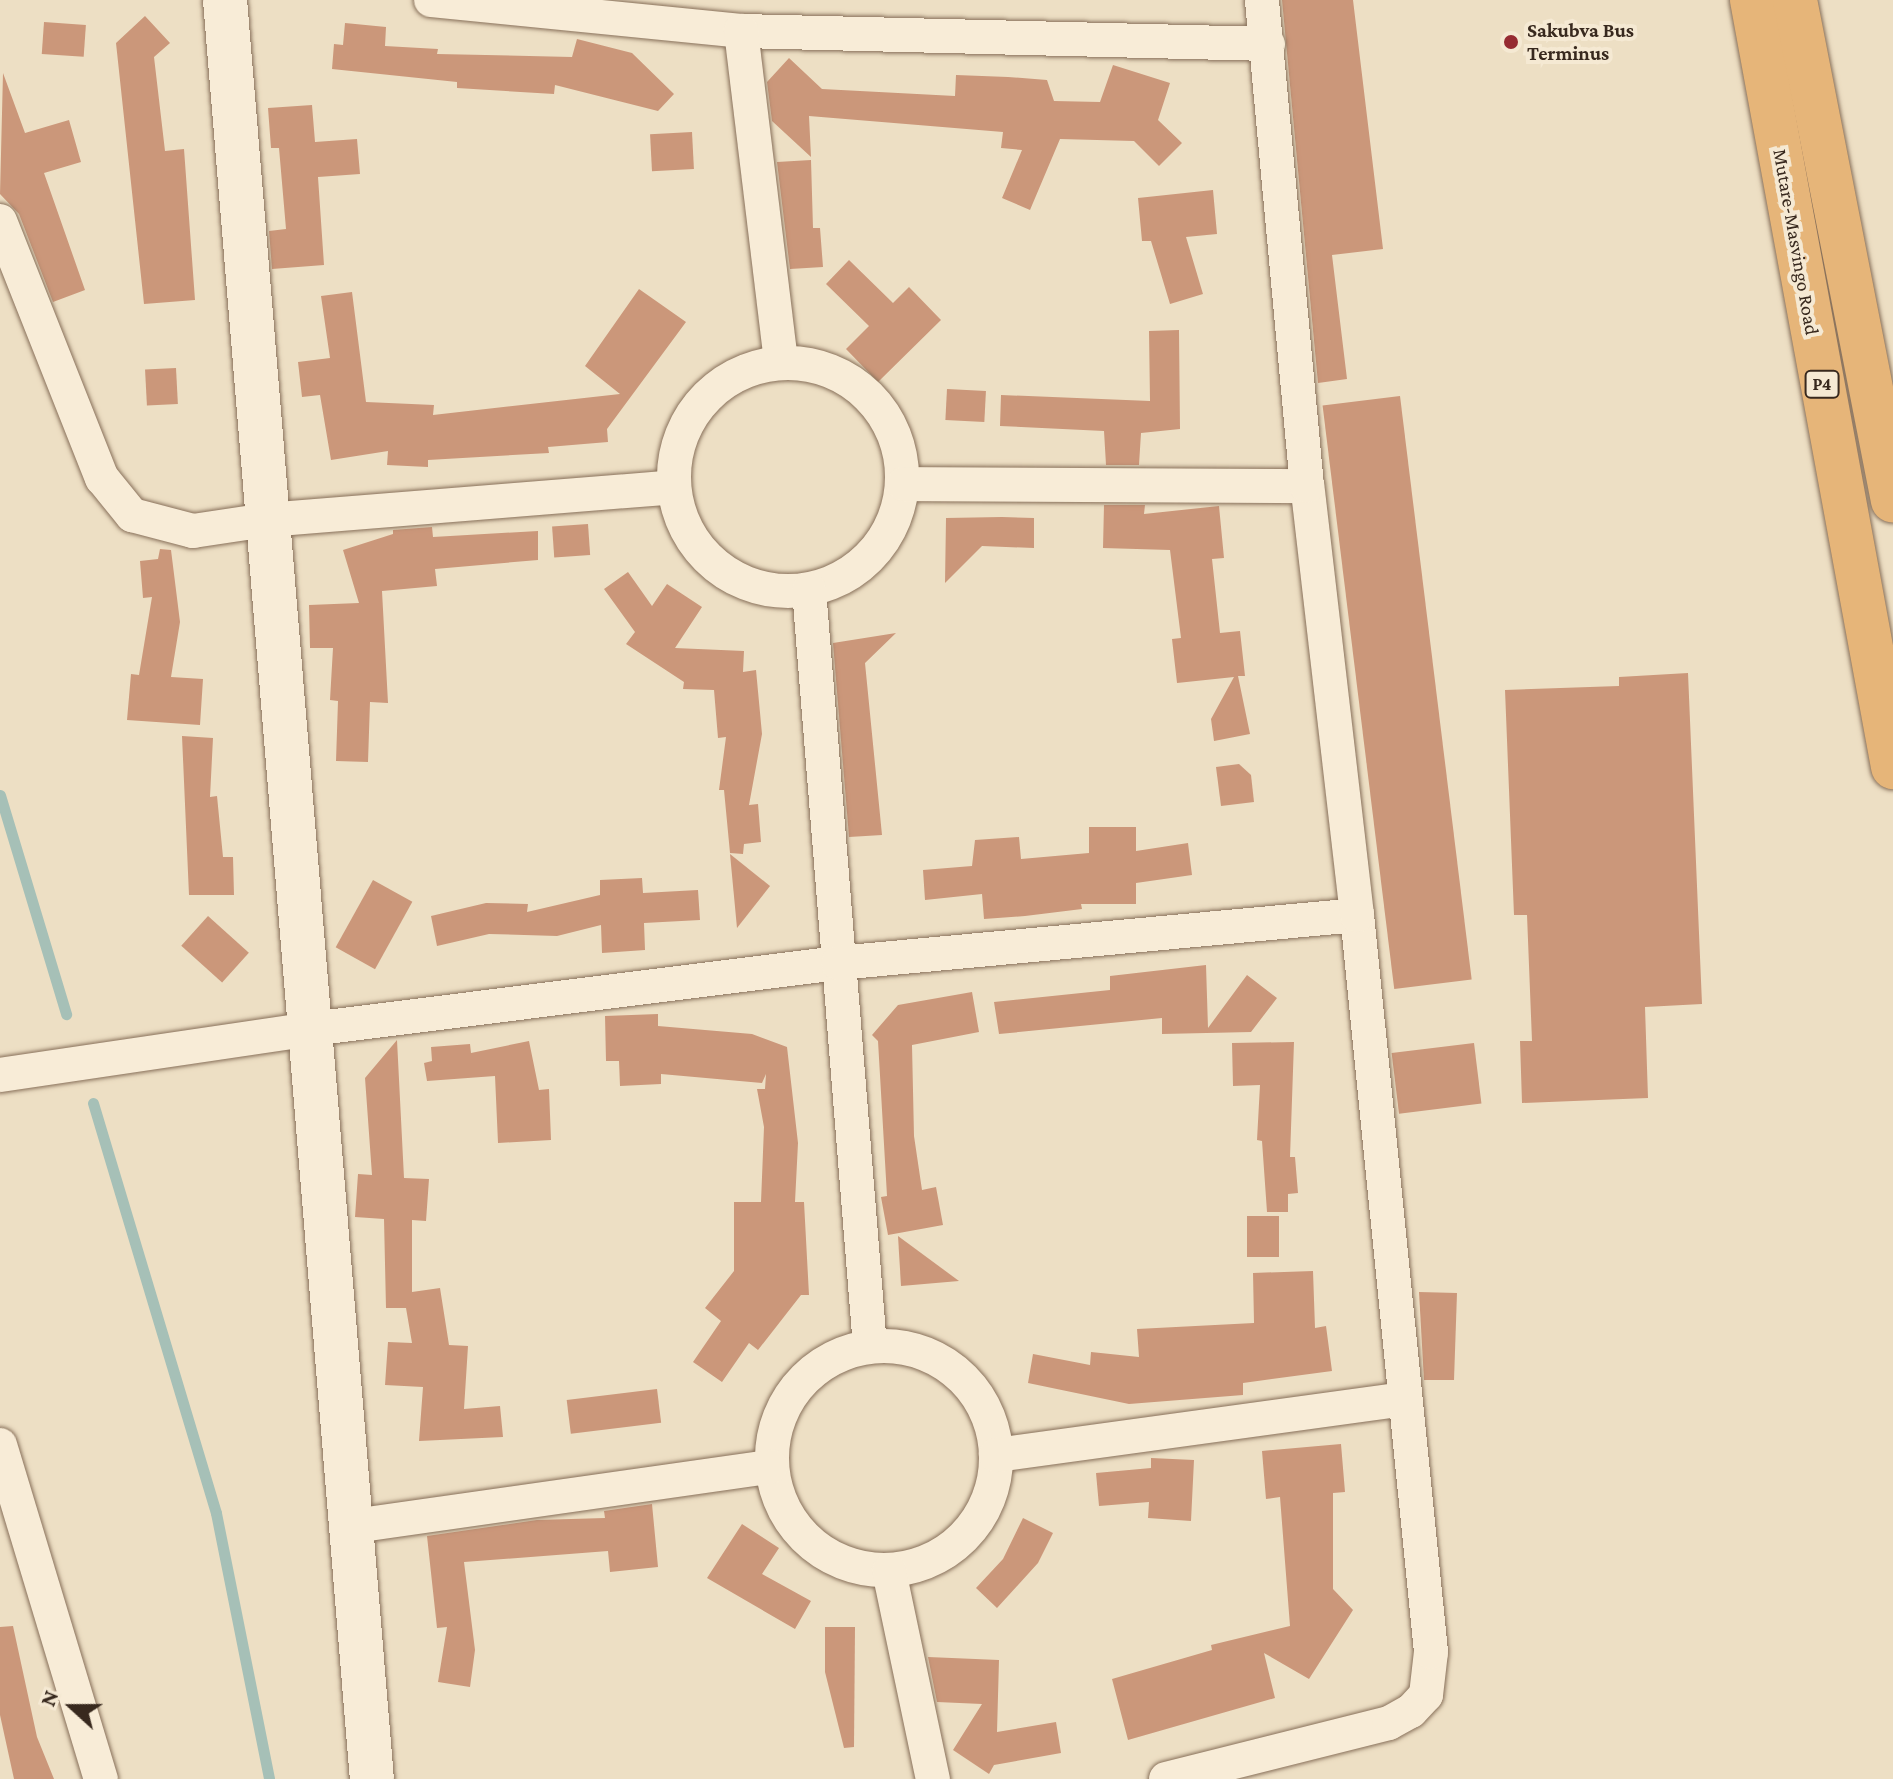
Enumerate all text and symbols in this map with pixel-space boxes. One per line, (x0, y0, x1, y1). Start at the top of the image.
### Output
place label: Sakubva Bus Terminus (1527, 18, 1634, 65)
marker: Sakubva Bus Terminus (1502, 33, 1520, 51)
street label: Mutare-Masvingo Road (1768, 147, 1824, 337)
road number: P4 (1804, 370, 1840, 398)
north arrow (32, 1667, 112, 1747)
text: N (35, 1687, 63, 1710)

